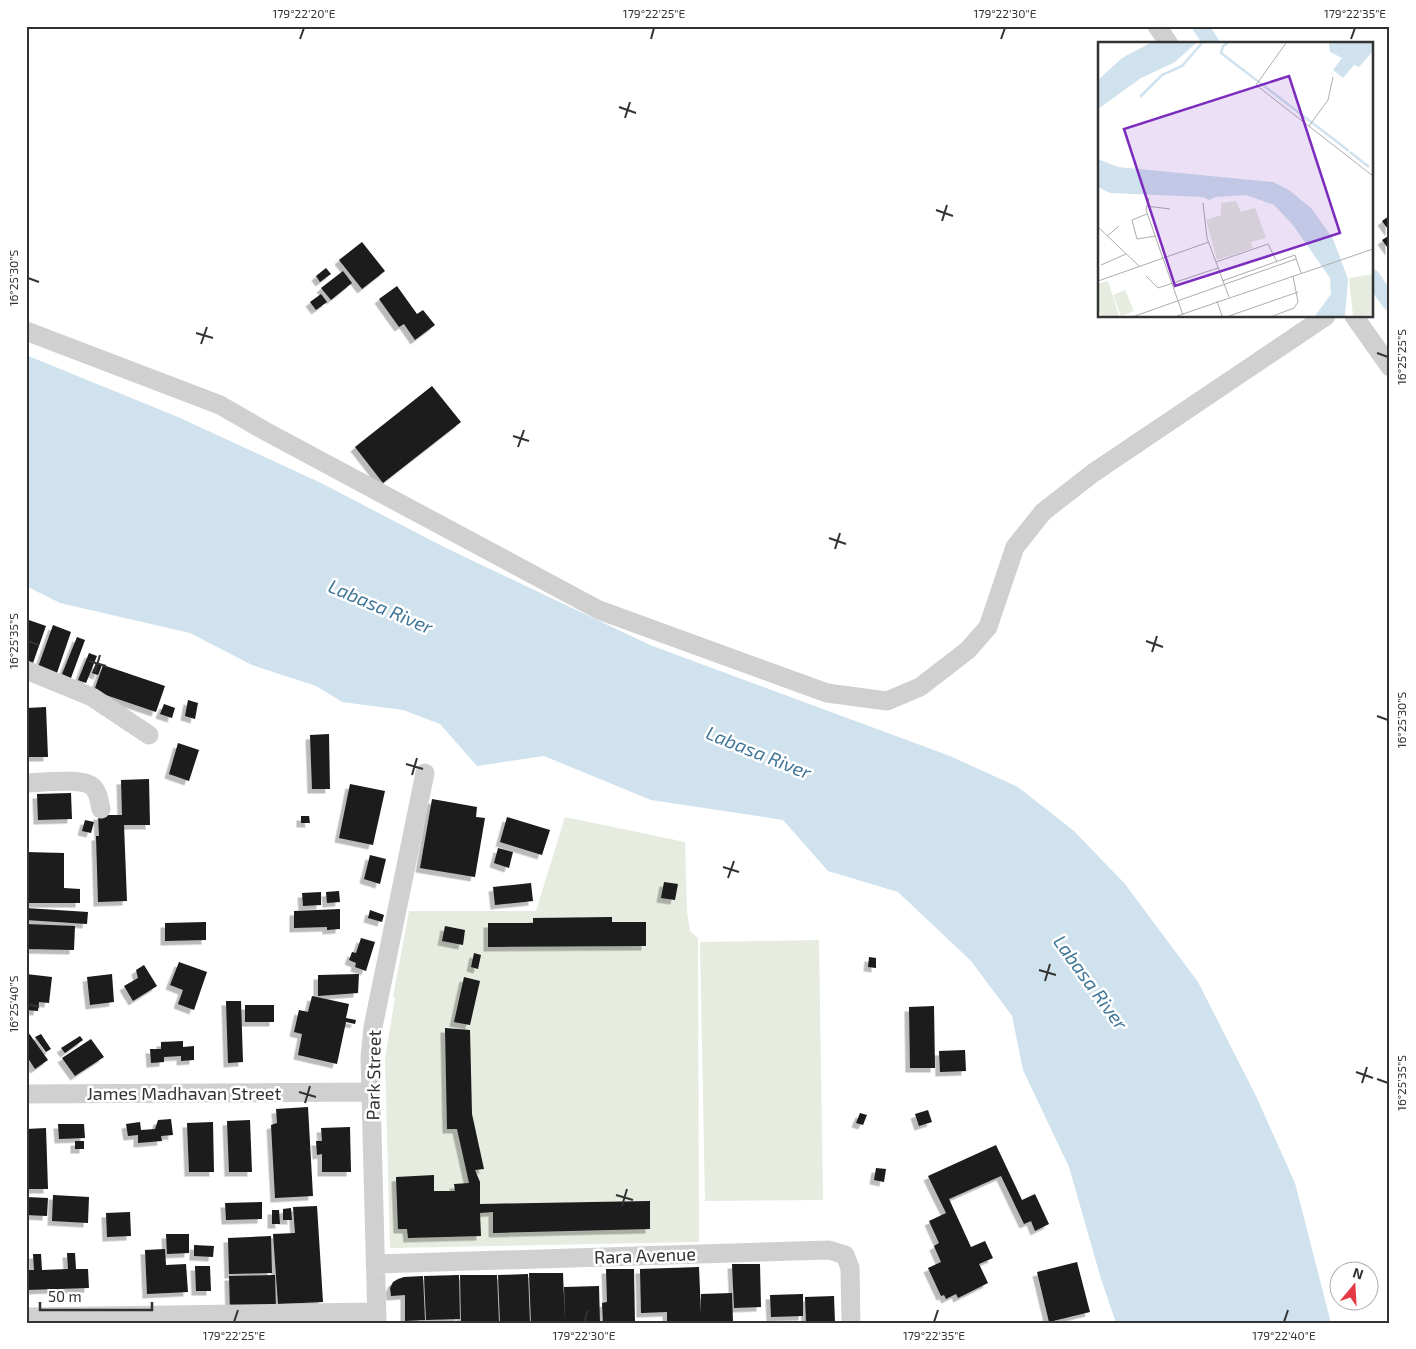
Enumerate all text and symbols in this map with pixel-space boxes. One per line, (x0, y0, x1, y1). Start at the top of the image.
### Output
text: 179°22'20"E (272, 6, 336, 20)
text: 179°22'25"E (623, 6, 685, 20)
text: 179°22'30"E (973, 6, 1037, 20)
text: 179°22'35"E (1324, 6, 1386, 20)
inset map (1098, 42, 1374, 318)
text: 16°25'30"S (6, 249, 20, 306)
text: 16°25'25"S (1394, 329, 1408, 385)
water label: Labasa River (325, 574, 437, 638)
text: 16°25'35"S (6, 613, 20, 669)
text: 16°25'30"S (1394, 691, 1408, 748)
water label: Labasa River (703, 720, 815, 784)
water label: Labasa River (1049, 930, 1133, 1034)
text: 16°25'40"S (6, 975, 20, 1033)
street label: Park Street (361, 1029, 385, 1121)
text: 16°25'35"S (1394, 1055, 1408, 1111)
street label: James Madhavan Street (87, 1082, 282, 1104)
street label: Rara Avenue (594, 1242, 696, 1268)
north arrow (1328, 1262, 1378, 1312)
text: N (1351, 1264, 1366, 1283)
scale bar (40, 1279, 152, 1311)
text: 50 m (48, 1287, 82, 1305)
text: 179°22'25"E (203, 1328, 265, 1342)
text: 179°22'30"E (552, 1328, 616, 1342)
text: 179°22'35"E (903, 1328, 965, 1342)
text: 179°22'40"E (1252, 1328, 1316, 1342)

